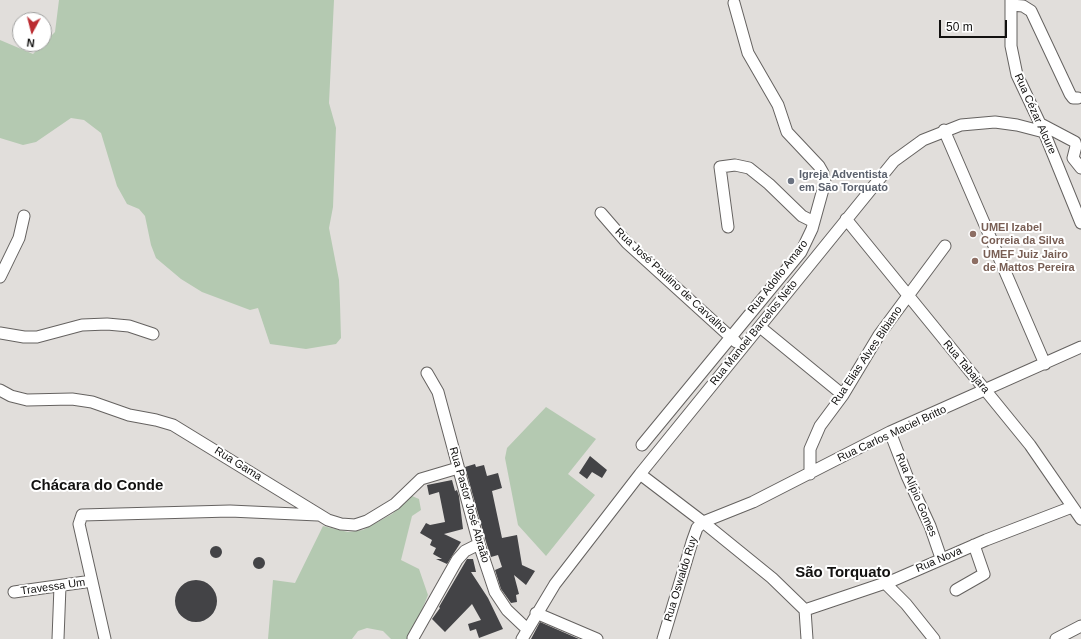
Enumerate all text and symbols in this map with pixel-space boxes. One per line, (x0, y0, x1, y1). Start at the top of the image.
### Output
north arrow (12, 12, 52, 52)
scale bar (941, 12, 1009, 38)
text: 50 m (946, 20, 973, 34)
text: N (26, 36, 35, 49)
street label: Rua Cézar Alcure (1011, 72, 1059, 156)
place label: Igreja Adventista em São Torquato (799, 168, 888, 194)
marker: Igreja Adventista em São Torquato (786, 176, 796, 186)
place label: UMEI Izabel Correia da Silva (981, 221, 1064, 247)
street label: Rua José Paulino de Carvalho (612, 226, 730, 336)
marker: UMEI Izabel Correia da Silva (968, 229, 978, 239)
street label: Rua Adolfo Amaro (745, 238, 811, 316)
place label: UMEF Juiz Jairo de Mattos Pereira (983, 248, 1075, 274)
marker: UMEF Juiz Jairo de Mattos Pereira (970, 256, 980, 266)
street label: Rua Manoel Barcelos Neto (708, 278, 800, 388)
street label: Rua Elias Alves Bibiano (829, 304, 905, 408)
street label: Rua Tabajara (940, 338, 992, 396)
street label: Rua Carlos Maciel Britto (835, 403, 949, 465)
street label: Rua Gama (212, 444, 264, 484)
street label: Rua Pastor José Abraão (446, 446, 492, 564)
street label: Rua Alípio Gomes (892, 451, 940, 539)
district label: Chácara do Conde (31, 477, 163, 495)
street label: Rua Oswaldo Ruy (662, 535, 700, 623)
street label: Rua Nova (914, 544, 964, 576)
district label: São Torquato (795, 564, 891, 582)
street label: Travessa Um (20, 576, 86, 598)

